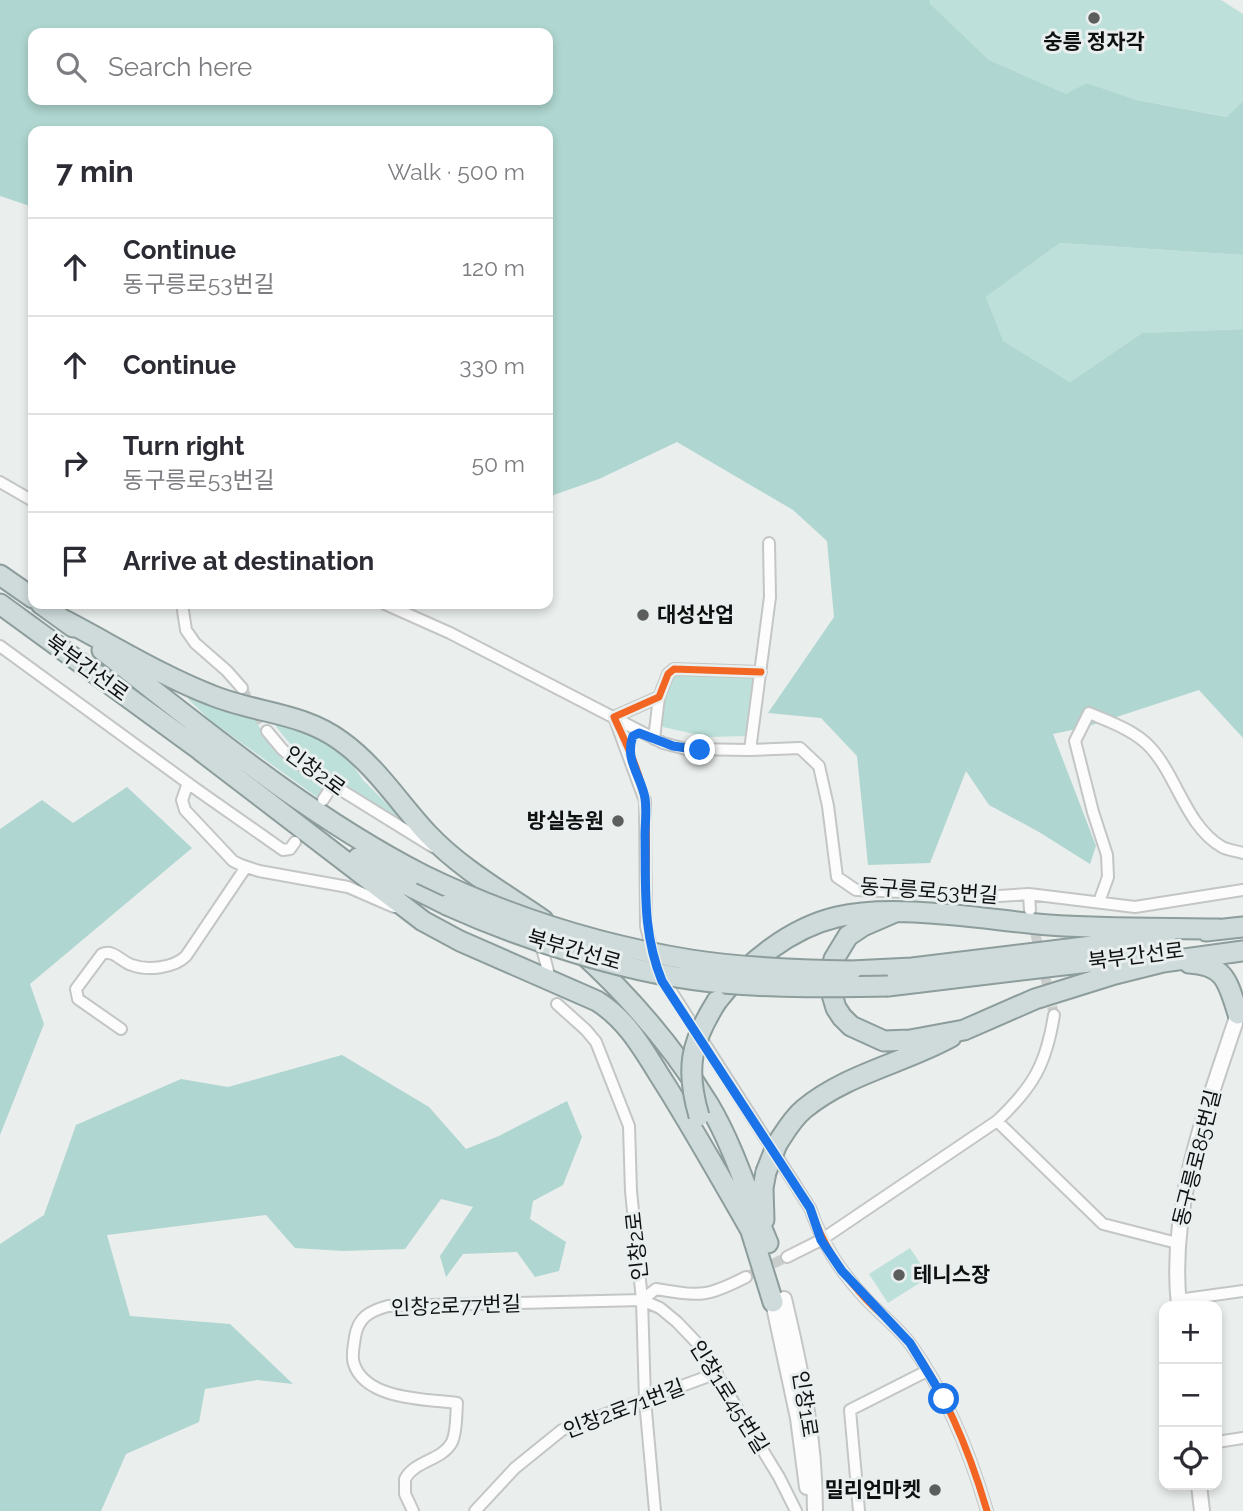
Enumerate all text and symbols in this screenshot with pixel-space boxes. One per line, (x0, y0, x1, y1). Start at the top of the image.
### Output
marker: 숭릉 정자각 (1086, 10, 1102, 26)
search box (28, 28, 553, 105)
place label: 숭릉 정자각 (1043, 29, 1145, 54)
icon: search (52, 48, 90, 86)
text: Search here (108, 52, 252, 82)
text: 7 min (56, 154, 134, 189)
text: Walk · 500 m (387, 158, 525, 185)
text: Continue (123, 235, 236, 265)
icon: ahead (56, 248, 94, 286)
text: 120 m (462, 254, 525, 281)
text: 동구릉로53번길 (123, 270, 275, 297)
icon: ahead (56, 346, 94, 384)
text: Continue (123, 350, 236, 380)
text: 330 m (459, 352, 525, 379)
text: Turn right (123, 431, 244, 461)
icon: right (56, 444, 94, 482)
text: 50 m (471, 450, 525, 477)
text: 동구릉로53번길 (123, 466, 275, 493)
icon: arrive (56, 542, 94, 580)
text: Arrive at destination (123, 546, 374, 576)
place label: 대성산업 (657, 602, 734, 627)
marker: 대성산업 (635, 607, 651, 623)
street label: 북부간선로 (41, 629, 134, 706)
route end (684, 734, 715, 765)
street label: 인창2로 (280, 740, 351, 801)
place label: 방실농원 (527, 808, 604, 833)
marker: 방실농원 (610, 813, 626, 829)
street label: 동구릉로53번길 (859, 873, 999, 908)
street label: 북부간선로 (524, 924, 624, 975)
street label: 북부간선로 (1086, 937, 1185, 974)
street label: 동구릉로85번길 (1167, 1087, 1226, 1229)
street label: 인창2로 (620, 1210, 653, 1282)
place label: 테니스장 (913, 1262, 990, 1287)
marker: 테니스장 (891, 1267, 907, 1283)
street label: 인창2로77번길 (391, 1291, 521, 1320)
map controls (1159, 1301, 1222, 1490)
button: + (1159, 1301, 1222, 1364)
street label: 인창1로45번길 (685, 1336, 774, 1458)
button: − (1159, 1364, 1222, 1427)
street label: 인창1로 (788, 1369, 823, 1439)
street label: 인창2로71번길 (560, 1374, 688, 1443)
route start (928, 1383, 959, 1414)
button: locate (1159, 1427, 1222, 1490)
place label: 밀리언마켓 (824, 1477, 921, 1502)
marker: 밀리언마켓 (927, 1482, 943, 1498)

